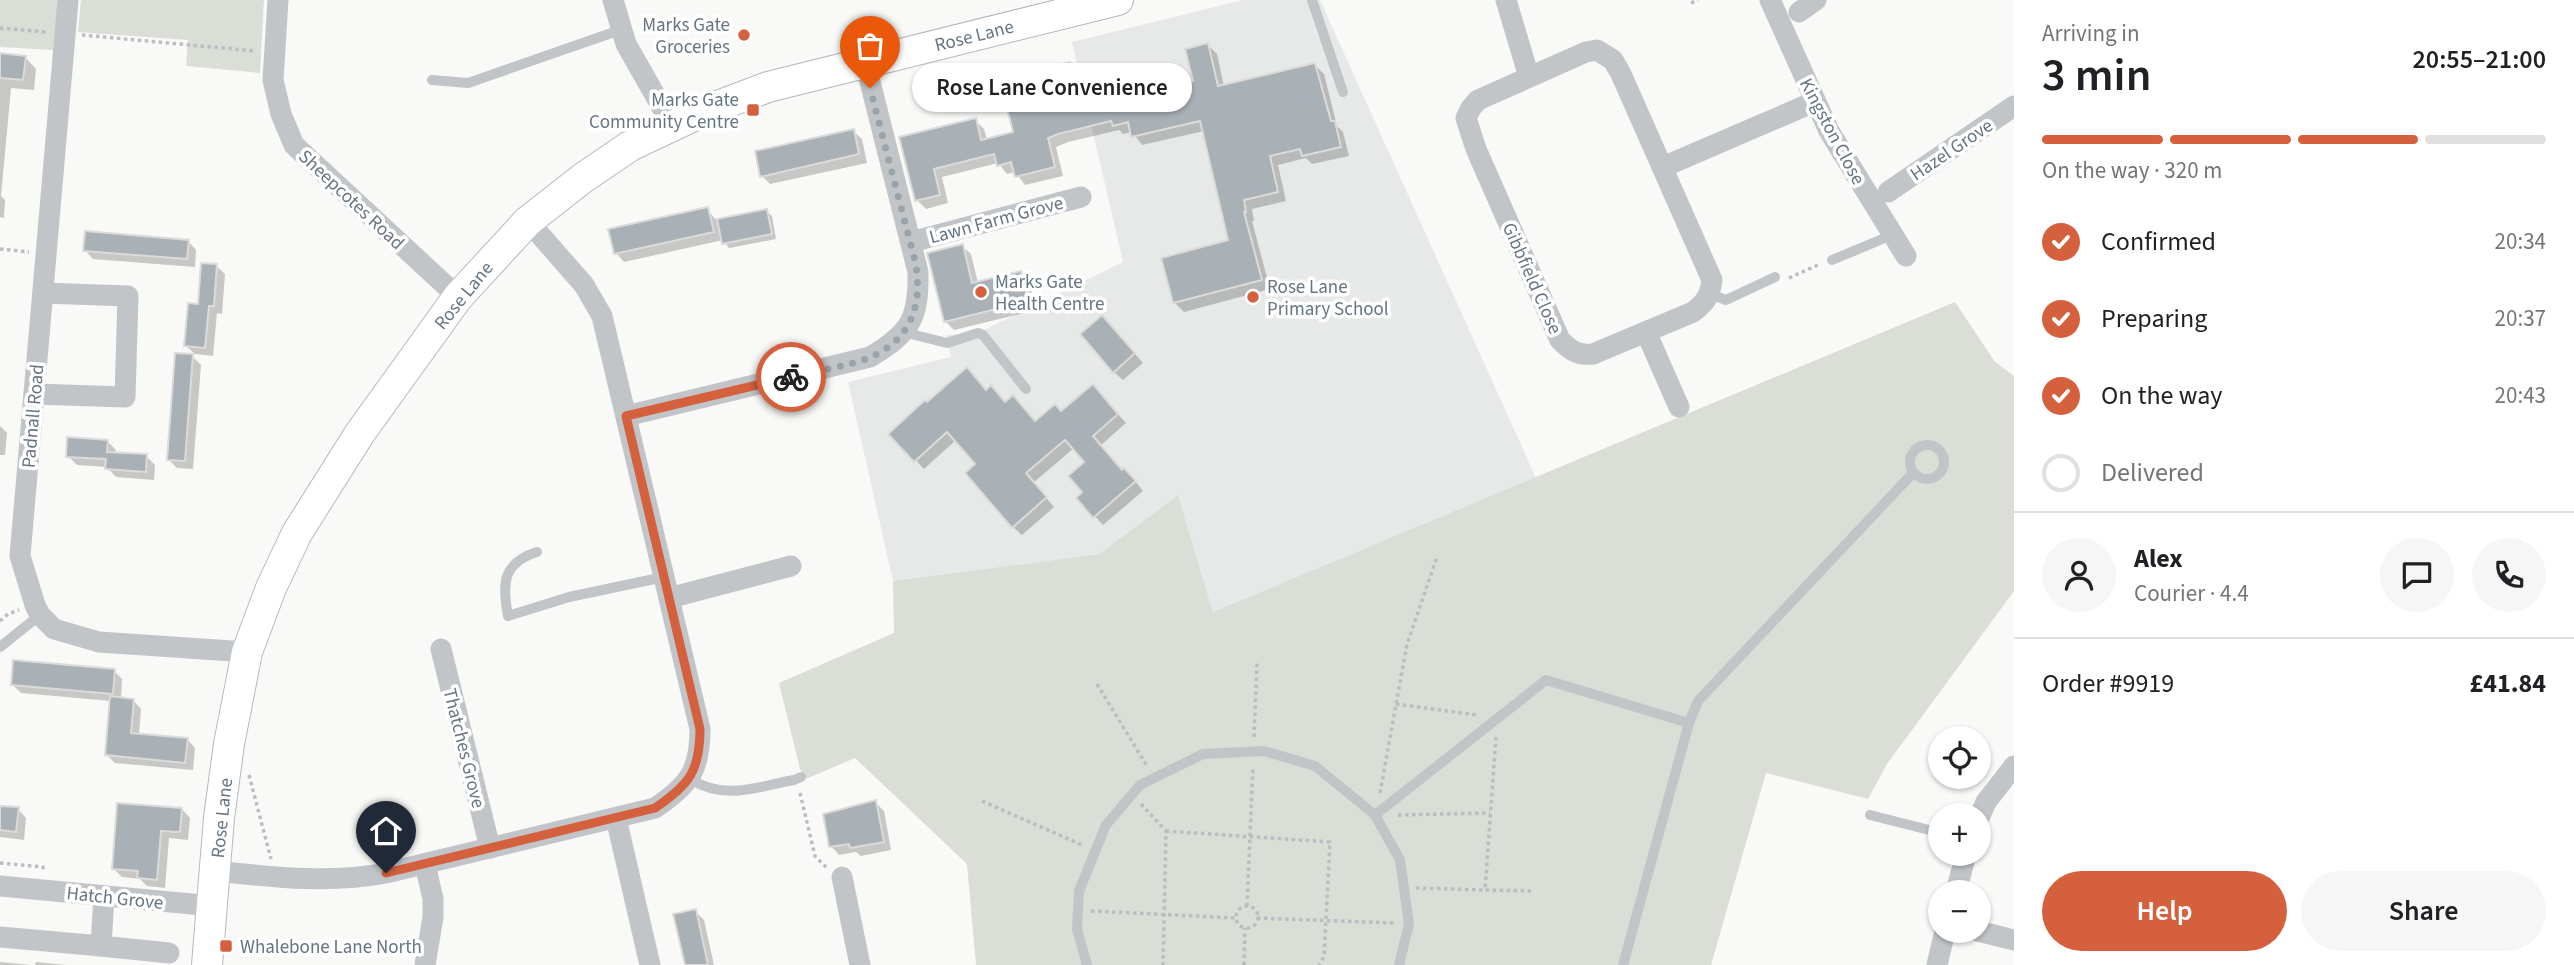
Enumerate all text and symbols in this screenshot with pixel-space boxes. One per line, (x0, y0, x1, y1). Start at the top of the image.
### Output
place label: Marks Gate Groceries (642, 12, 730, 61)
street label: Rose Lane (932, 14, 1017, 59)
pin (840, 16, 900, 88)
text: Arriving in (2042, 17, 2140, 50)
marker: Marks Gate Groceries (736, 27, 752, 43)
icon: bag (851, 27, 889, 65)
text: 20:55–21:00 (2413, 41, 2546, 78)
text: 3 min (2042, 43, 2151, 108)
callout: Rose Lane Convenience (912, 64, 1192, 112)
text: Rose Lane Convenience (936, 71, 1168, 104)
street label: Kingston Close (1792, 74, 1871, 190)
place label: Marks Gate Community Centre (589, 87, 739, 136)
marker: Marks Gate Community Centre (745, 102, 761, 118)
street label: Hazel Grove (1905, 113, 1999, 188)
street label: Sheepcotes Road (292, 144, 410, 256)
text: On the way · 320 m (2042, 154, 2222, 187)
street label: Lawn Farm Grove (926, 190, 1066, 251)
street label: Gibbfield Close (1495, 219, 1568, 339)
icon: check (2042, 223, 2080, 261)
text: Confirmed (2101, 223, 2216, 260)
text: 20:34 (2495, 225, 2546, 258)
street label: Rose Lane (428, 256, 500, 336)
place label: Marks Gate Health Centre (995, 269, 1104, 318)
place label: Rose Lane Primary School (1267, 274, 1389, 323)
marker: Marks Gate Health Centre (973, 284, 989, 300)
marker: Rose Lane Primary School (1245, 289, 1261, 305)
icon: check (2042, 300, 2080, 338)
text: Preparing (2101, 300, 2207, 337)
text: 20:37 (2495, 302, 2546, 335)
courier (756, 342, 826, 412)
icon: bike (772, 358, 810, 396)
street label: Padnall Road (15, 363, 51, 469)
icon: check (2042, 377, 2080, 415)
text: On the way (2101, 377, 2222, 414)
text: 20:43 (2495, 379, 2546, 412)
text: Delivered (2101, 454, 2204, 491)
button: person (2042, 538, 2116, 612)
button: chat (2380, 538, 2454, 612)
button: phone (2472, 538, 2546, 612)
text: Alex (2134, 540, 2183, 577)
text: Courier · 4.4 (2134, 577, 2249, 610)
text: Order #9919 (2042, 665, 2174, 702)
text: £41.84 (2470, 665, 2546, 702)
street label: Thatches Grove (436, 686, 491, 811)
map controls (1928, 726, 1991, 943)
button: locate (1928, 726, 1991, 789)
street label: Rose Lane (205, 777, 240, 860)
pin (356, 801, 416, 873)
button: + (1928, 803, 1991, 866)
icon: home (367, 812, 405, 850)
button: Help (2042, 871, 2287, 951)
button: Share (2301, 871, 2546, 951)
street label: Hatch Grove (65, 880, 165, 917)
button: − (1928, 880, 1991, 943)
place label: Whalebone Lane North (240, 934, 422, 961)
marker: Whalebone Lane North (218, 938, 234, 954)

